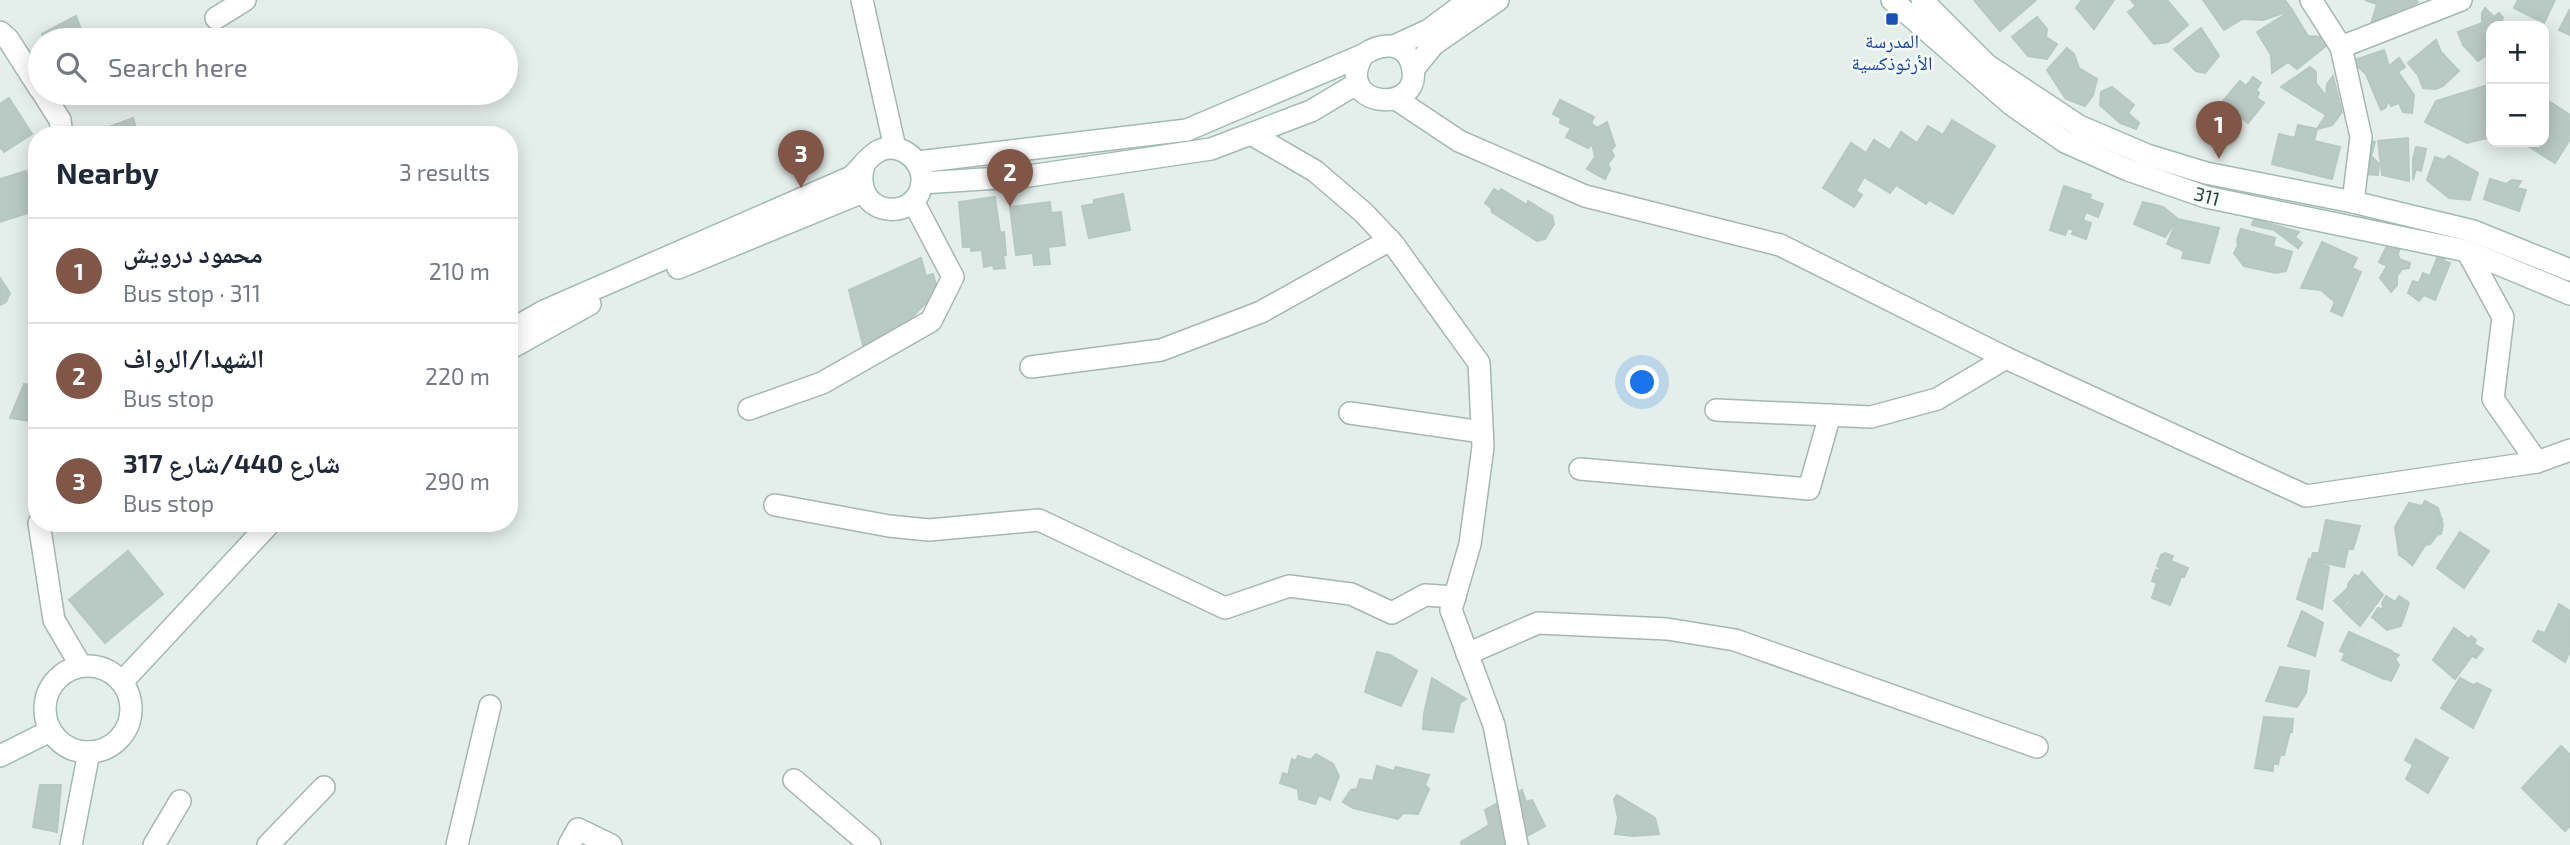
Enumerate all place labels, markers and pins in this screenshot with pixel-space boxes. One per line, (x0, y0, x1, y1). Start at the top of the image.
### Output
marker: المدرسة الأرثوذكسية (1884, 11, 1900, 27)
place label: المدرسة الأرثوذكسية (1852, 29, 1932, 75)
pin: 1 (2196, 101, 2242, 159)
pin: 3 (778, 130, 824, 188)
pin: 2 (987, 149, 1033, 207)

